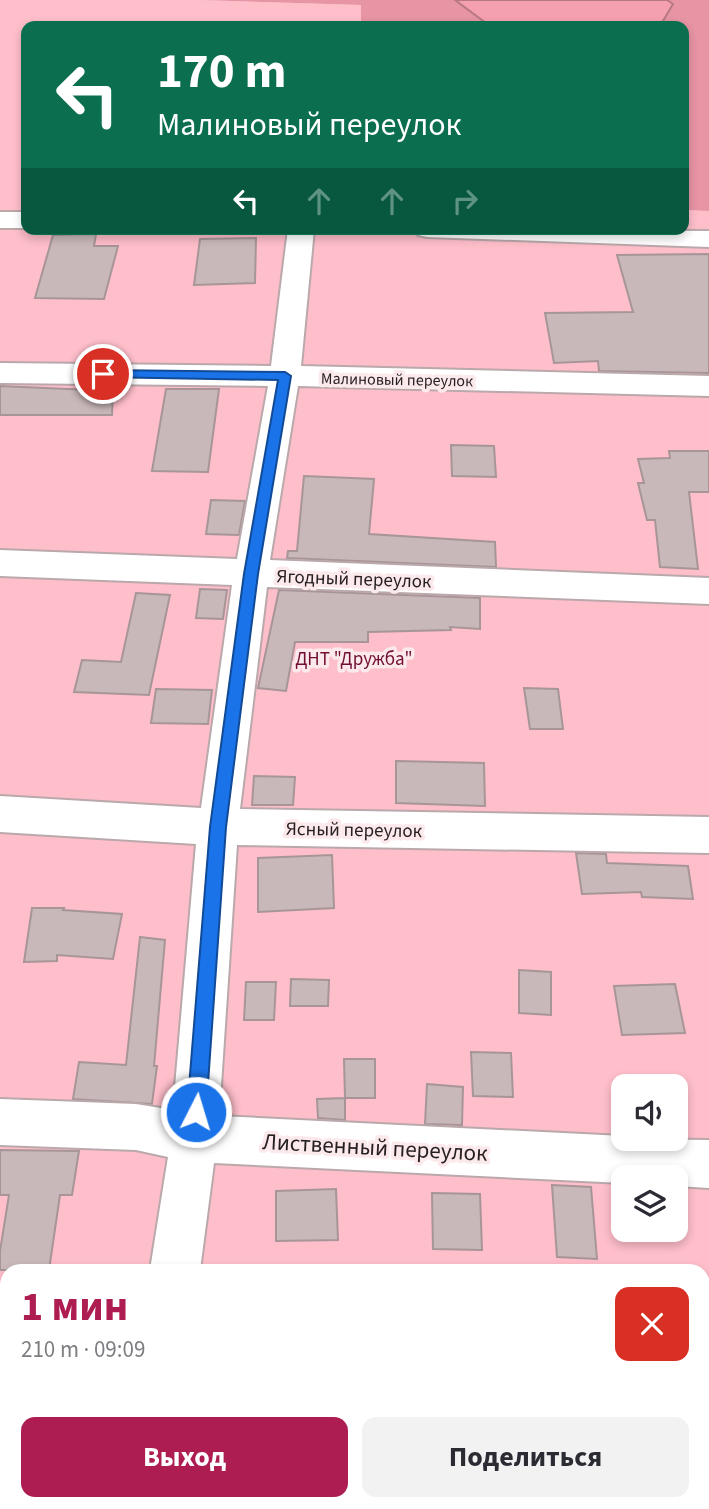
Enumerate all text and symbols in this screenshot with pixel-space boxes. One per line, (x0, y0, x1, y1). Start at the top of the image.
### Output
text: 170 m (157, 37, 286, 107)
icon: left (42, 49, 133, 140)
text: Малиновый переулок (157, 102, 461, 148)
icon: left (227, 182, 265, 220)
icon: ahead (300, 182, 338, 220)
icon: ahead (373, 182, 411, 220)
icon: right (446, 182, 484, 220)
pin (73, 344, 133, 404)
icon: arrive (84, 355, 122, 393)
street label: Малиновый переулок (321, 368, 473, 392)
street label: Ягодный переулок (276, 563, 432, 596)
park label: ДНТ "Дружба" (295, 646, 413, 673)
street label: Ясный переулок (286, 816, 423, 845)
map controls (611, 1074, 688, 1242)
button: sound (611, 1074, 688, 1151)
position arrow (159, 1075, 233, 1149)
street label: Лиственный переулок (262, 1125, 489, 1170)
button: layers (611, 1165, 688, 1242)
text: 1 мин (21, 1277, 128, 1337)
button: close (615, 1287, 689, 1361)
text: 210 m · 09:09 (21, 1333, 145, 1366)
button: Выход (21, 1417, 348, 1497)
button: Поделиться (362, 1417, 689, 1497)

